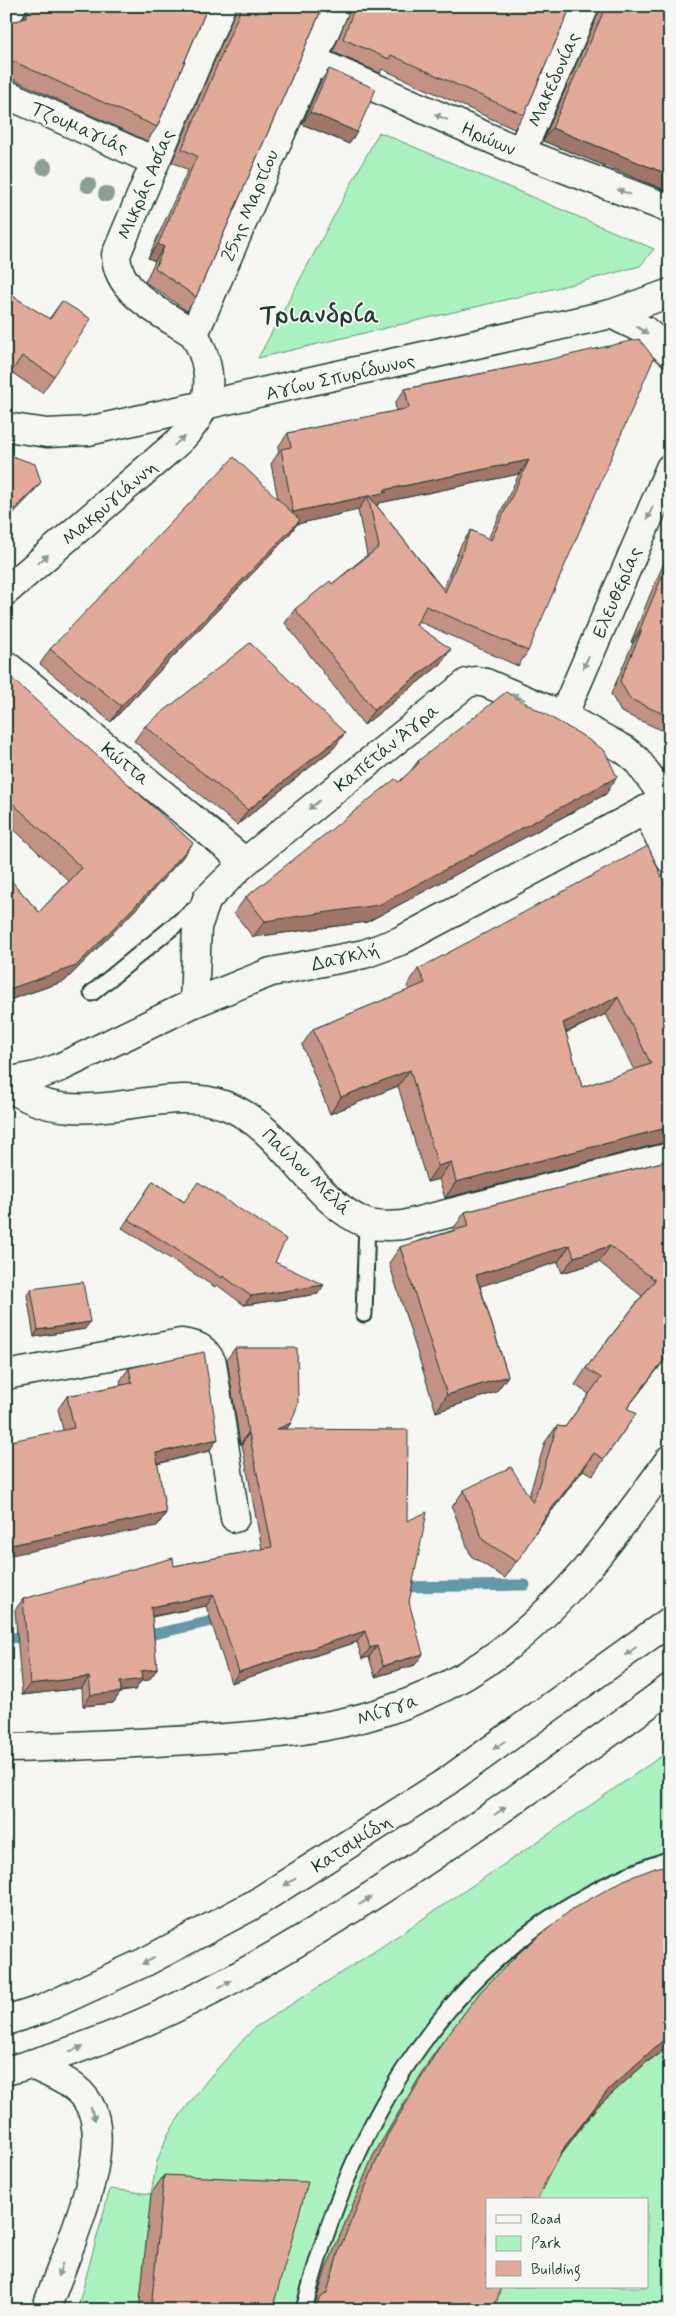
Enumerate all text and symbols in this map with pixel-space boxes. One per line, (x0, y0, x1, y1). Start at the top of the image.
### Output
street label: Μακεδονίας (522, 28, 586, 131)
street label: Τζουμαγιάς (27, 96, 132, 161)
one-way arrow (434, 113, 448, 121)
street label: Ηρώων (457, 116, 520, 162)
street label: Μικράς Ασίας (112, 126, 181, 243)
street label: 25ης Μαρτίου (216, 146, 285, 265)
one-way arrow (617, 187, 631, 195)
district label: Τριανδρία (259, 300, 380, 331)
one-way arrow (636, 325, 649, 335)
street label: Αγίου Σπυρίδωνος (263, 348, 417, 407)
one-way arrow (172, 435, 184, 447)
street label: Μακρυγιάννη (57, 455, 163, 552)
one-way arrow (646, 506, 654, 520)
street label: Ελευθερίας (587, 543, 648, 642)
one-way arrow (36, 554, 49, 565)
one-way arrow (582, 655, 590, 669)
one-way arrow (511, 692, 525, 700)
street label: Καπετάν Άγρα (329, 698, 445, 798)
street label: Κώττα (95, 737, 155, 792)
one-way arrow (308, 800, 321, 811)
street label: Δαγκλή (309, 937, 382, 977)
street label: Παύλου Μελά (256, 1123, 356, 1221)
one-way arrow (625, 1645, 638, 1656)
street label: Μίγγα (354, 1688, 421, 1733)
one-way arrow (492, 1740, 506, 1750)
one-way arrow (493, 1806, 506, 1816)
street label: Κατσιμίδη (307, 1809, 397, 1879)
one-way arrow (283, 1878, 296, 1887)
one-way arrow (358, 1896, 371, 1906)
one-way arrow (140, 1957, 155, 1965)
one-way arrow (218, 1980, 232, 1988)
one-way arrow (69, 2045, 84, 2052)
one-way arrow (89, 2107, 97, 2122)
legend (486, 2198, 648, 2288)
text: Road (531, 2210, 561, 2230)
text: Park (531, 2234, 561, 2254)
text: Building (531, 2260, 581, 2281)
one-way arrow (56, 2263, 64, 2278)

